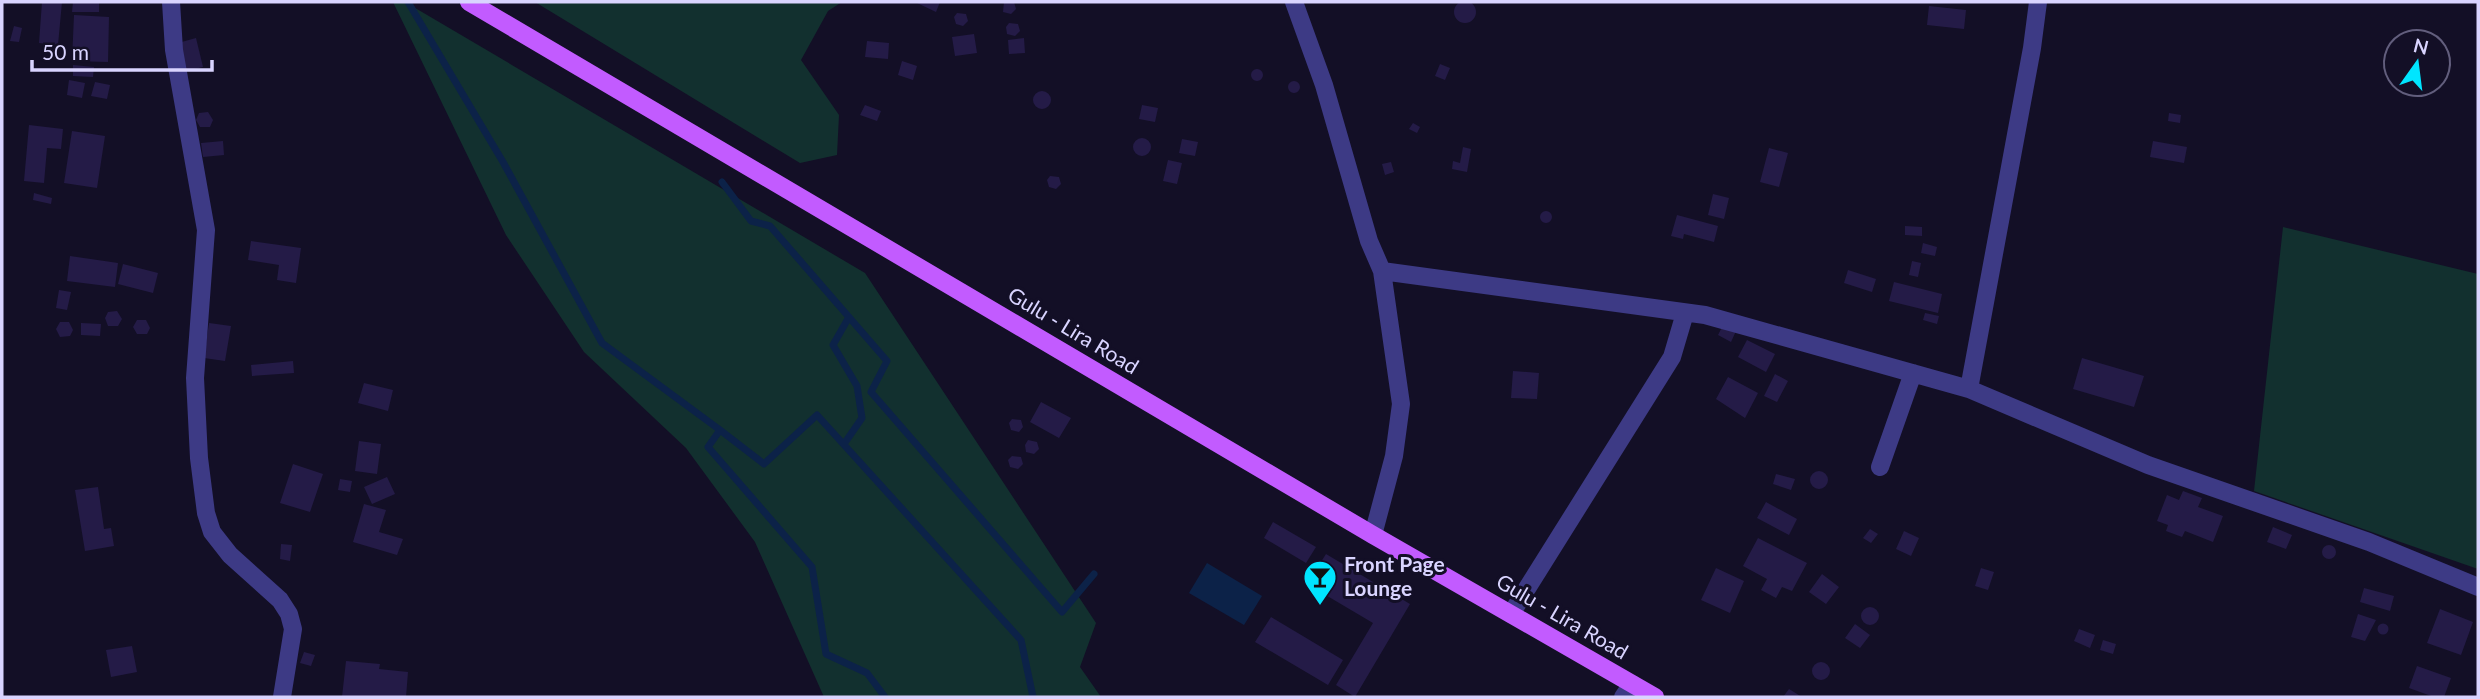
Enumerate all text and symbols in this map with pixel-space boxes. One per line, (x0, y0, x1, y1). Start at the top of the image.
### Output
scale bar (32, 28, 212, 72)
north arrow (2382, 28, 2452, 98)
text: N (2411, 33, 2431, 59)
text: 50 m (42, 39, 89, 64)
street label: Gulu - Lira Road (1004, 281, 1144, 378)
place label: Front Page Lounge (1344, 551, 1445, 600)
bar icon: Front Page Lounge (1301, 558, 1339, 607)
street label: Gulu - Lira Road (1493, 568, 1633, 663)

